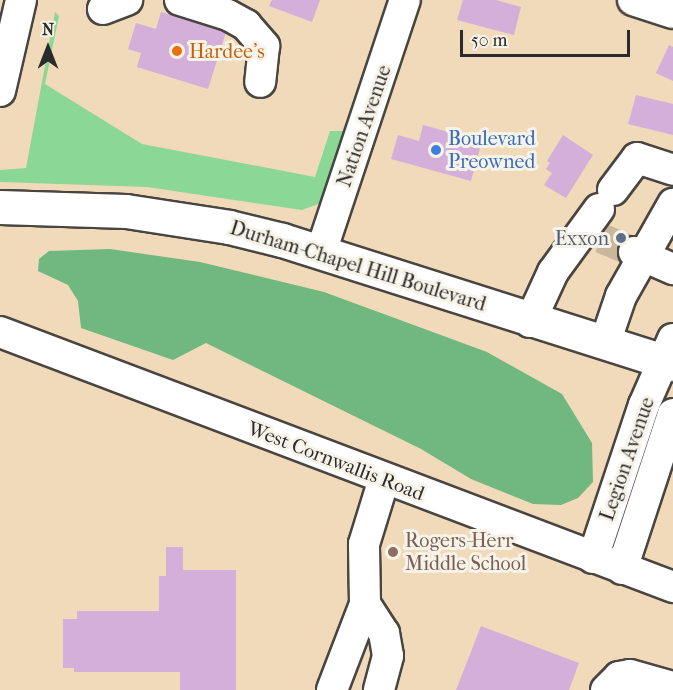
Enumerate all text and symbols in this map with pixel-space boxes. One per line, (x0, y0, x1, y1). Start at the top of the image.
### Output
north arrow (18, 18, 78, 78)
scale bar (463, 18, 632, 56)
text: N (42, 20, 54, 39)
text: 50 m (471, 30, 507, 51)
place label: Hardee's (189, 39, 265, 63)
marker: Hardee's (170, 44, 184, 58)
street label: Nation Avenue (332, 62, 396, 190)
place label: Boulevard Preowned (448, 126, 536, 173)
marker: Boulevard Preowned (429, 143, 443, 157)
street label: Durham-Chapel Hill Boulevard (227, 216, 489, 316)
place label: Exxon (555, 226, 609, 250)
marker: Exxon (614, 231, 628, 245)
street label: Legion Avenue (595, 394, 659, 524)
street label: West Cornwallis Road (244, 416, 428, 506)
place label: Rogers-Herr Middle School (405, 528, 526, 575)
marker: Rogers-Herr Middle School (386, 545, 400, 559)

